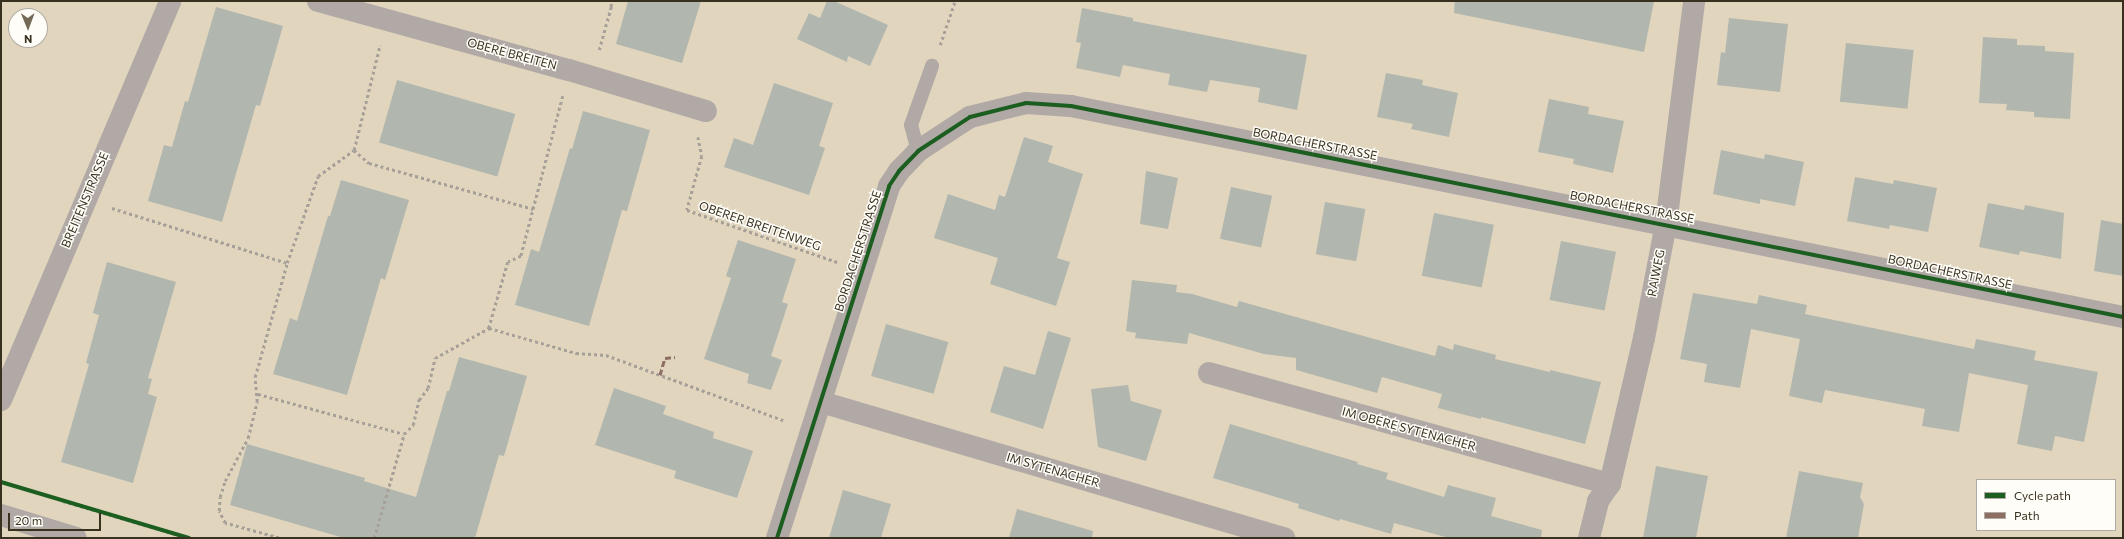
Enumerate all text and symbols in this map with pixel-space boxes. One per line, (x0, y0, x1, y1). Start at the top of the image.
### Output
north arrow (8, 8, 48, 48)
text: N (24, 33, 32, 46)
street label: OBERE BREITEN (466, 35, 558, 73)
street label: BORDACHERSTRASSE (1252, 125, 1378, 163)
street label: BREITENSTRASSE (58, 150, 112, 250)
street label: BORDACHERSTRASSE (1569, 188, 1695, 226)
street label: BORDACHERSTRASSE (832, 189, 884, 313)
street label: OBERER BREITENWEG (697, 198, 823, 254)
street label: RAIWEG (1644, 248, 1668, 298)
street label: BORDACHERSTRASSE (1887, 252, 2013, 292)
street label: IM OBERE SYTENACHER (1340, 404, 1478, 454)
street label: IM SYTENACHER (1005, 450, 1101, 490)
legend (1976, 479, 2116, 531)
text: Cycle path (2014, 488, 2071, 502)
scale bar (10, 505, 103, 531)
text: Path (2014, 508, 2040, 522)
text: 20 m (15, 513, 42, 527)

